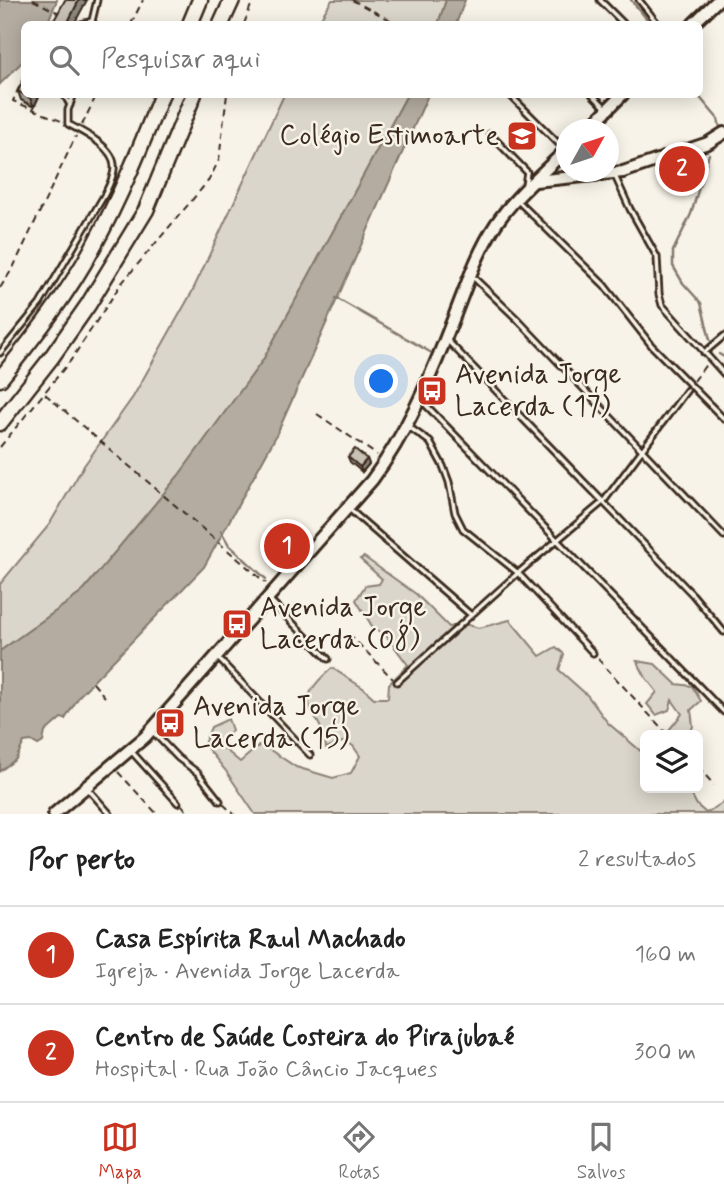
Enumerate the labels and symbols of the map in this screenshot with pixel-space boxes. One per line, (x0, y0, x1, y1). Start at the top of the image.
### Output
place label: Colégio Estimoarte (280, 118, 499, 155)
school or university icon: Colégio Estimoarte (505, 119, 539, 153)
north arrow (556, 119, 619, 182)
pin: 2 (659, 143, 705, 195)
place label: Avenida Jorge Lacerda (17) (455, 357, 621, 426)
your location (364, 364, 398, 398)
bus stop icon: Avenida Jorge Lacerda (17) (415, 374, 449, 408)
pin: 1 (264, 520, 310, 572)
place label: Avenida Jorge Lacerda (08) (260, 590, 426, 659)
bus stop icon: Avenida Jorge Lacerda (08) (220, 607, 254, 641)
place label: Avenida Jorge Lacerda (15) (193, 689, 359, 758)
bus stop icon: Avenida Jorge Lacerda (15) (153, 706, 187, 740)

